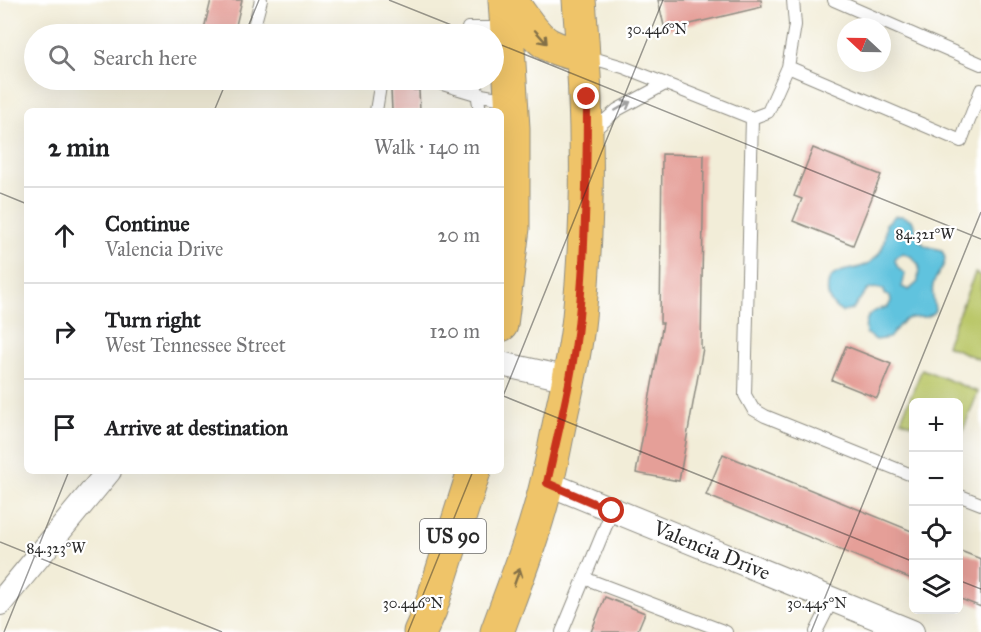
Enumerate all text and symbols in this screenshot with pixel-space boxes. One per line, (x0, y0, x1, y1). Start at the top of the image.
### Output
north arrow (837, 18, 891, 72)
text: 30.446°N (627, 20, 688, 38)
search box (24, 24, 504, 90)
one-way arrow (534, 29, 548, 44)
icon: search (45, 41, 78, 74)
text: Search here (93, 44, 197, 71)
route end (573, 83, 599, 109)
one-way arrow (615, 100, 632, 112)
text: 2 min (48, 131, 109, 163)
text: Walk · 140 m (374, 135, 480, 159)
text: Continue (105, 210, 190, 237)
icon: ahead (48, 219, 81, 252)
text: 20 m (437, 223, 480, 247)
text: 84.321°W (896, 225, 955, 243)
text: Valencia Drive (105, 237, 223, 261)
text: Turn right (105, 306, 201, 333)
icon: right (48, 315, 81, 348)
text: 120 m (429, 319, 480, 343)
text: West Tennessee Street (105, 333, 286, 357)
map controls (909, 398, 963, 614)
button: + (909, 398, 963, 452)
icon: arrive (48, 411, 81, 444)
text: Arrive at destination (105, 414, 288, 441)
button: − (909, 452, 963, 506)
route start (598, 497, 624, 523)
button: locate (909, 506, 963, 560)
street label: Valencia Drive (648, 514, 774, 586)
road number: US 90 (420, 519, 486, 553)
text: 84.323°W (27, 539, 86, 557)
button: layers (909, 560, 963, 614)
one-way arrow (512, 568, 523, 587)
text: 30.446°N (383, 594, 444, 612)
text: 30.445°N (787, 594, 847, 612)

